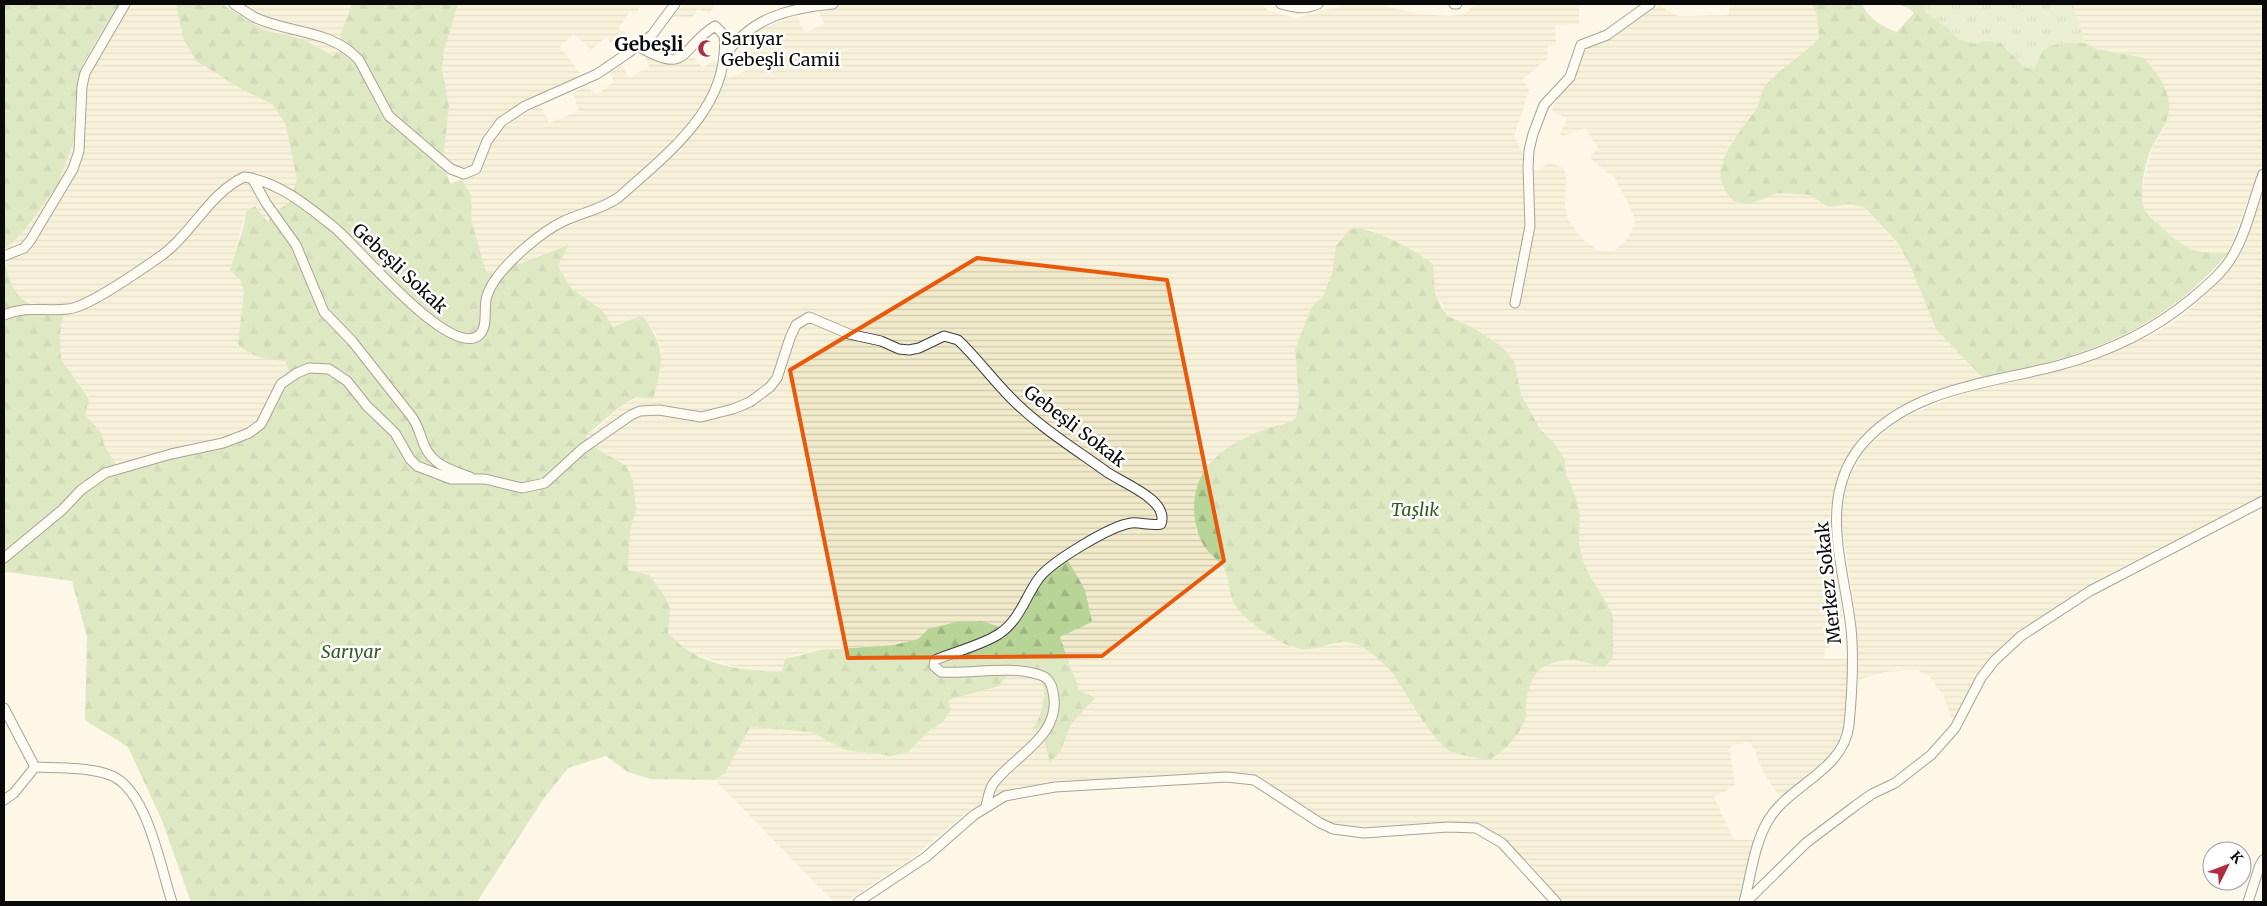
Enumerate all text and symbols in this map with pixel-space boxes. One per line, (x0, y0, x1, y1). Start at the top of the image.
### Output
place label: Sarıyar Gebeşli Camii (721, 27, 840, 71)
district label: Gebeşli (614, 32, 684, 56)
mosque icon: Sarıyar Gebeşli Camii (697, 38, 717, 58)
street label: Gebeşli Sokak (348, 218, 453, 318)
street label: Gebeşli Sokak (1020, 380, 1131, 472)
park label: Taşlık (1391, 498, 1439, 521)
street label: Merkez Sokak (1810, 520, 1846, 645)
park label: Sarıyar (321, 640, 382, 663)
north arrow (2202, 841, 2252, 891)
text: K (2226, 847, 2247, 868)

